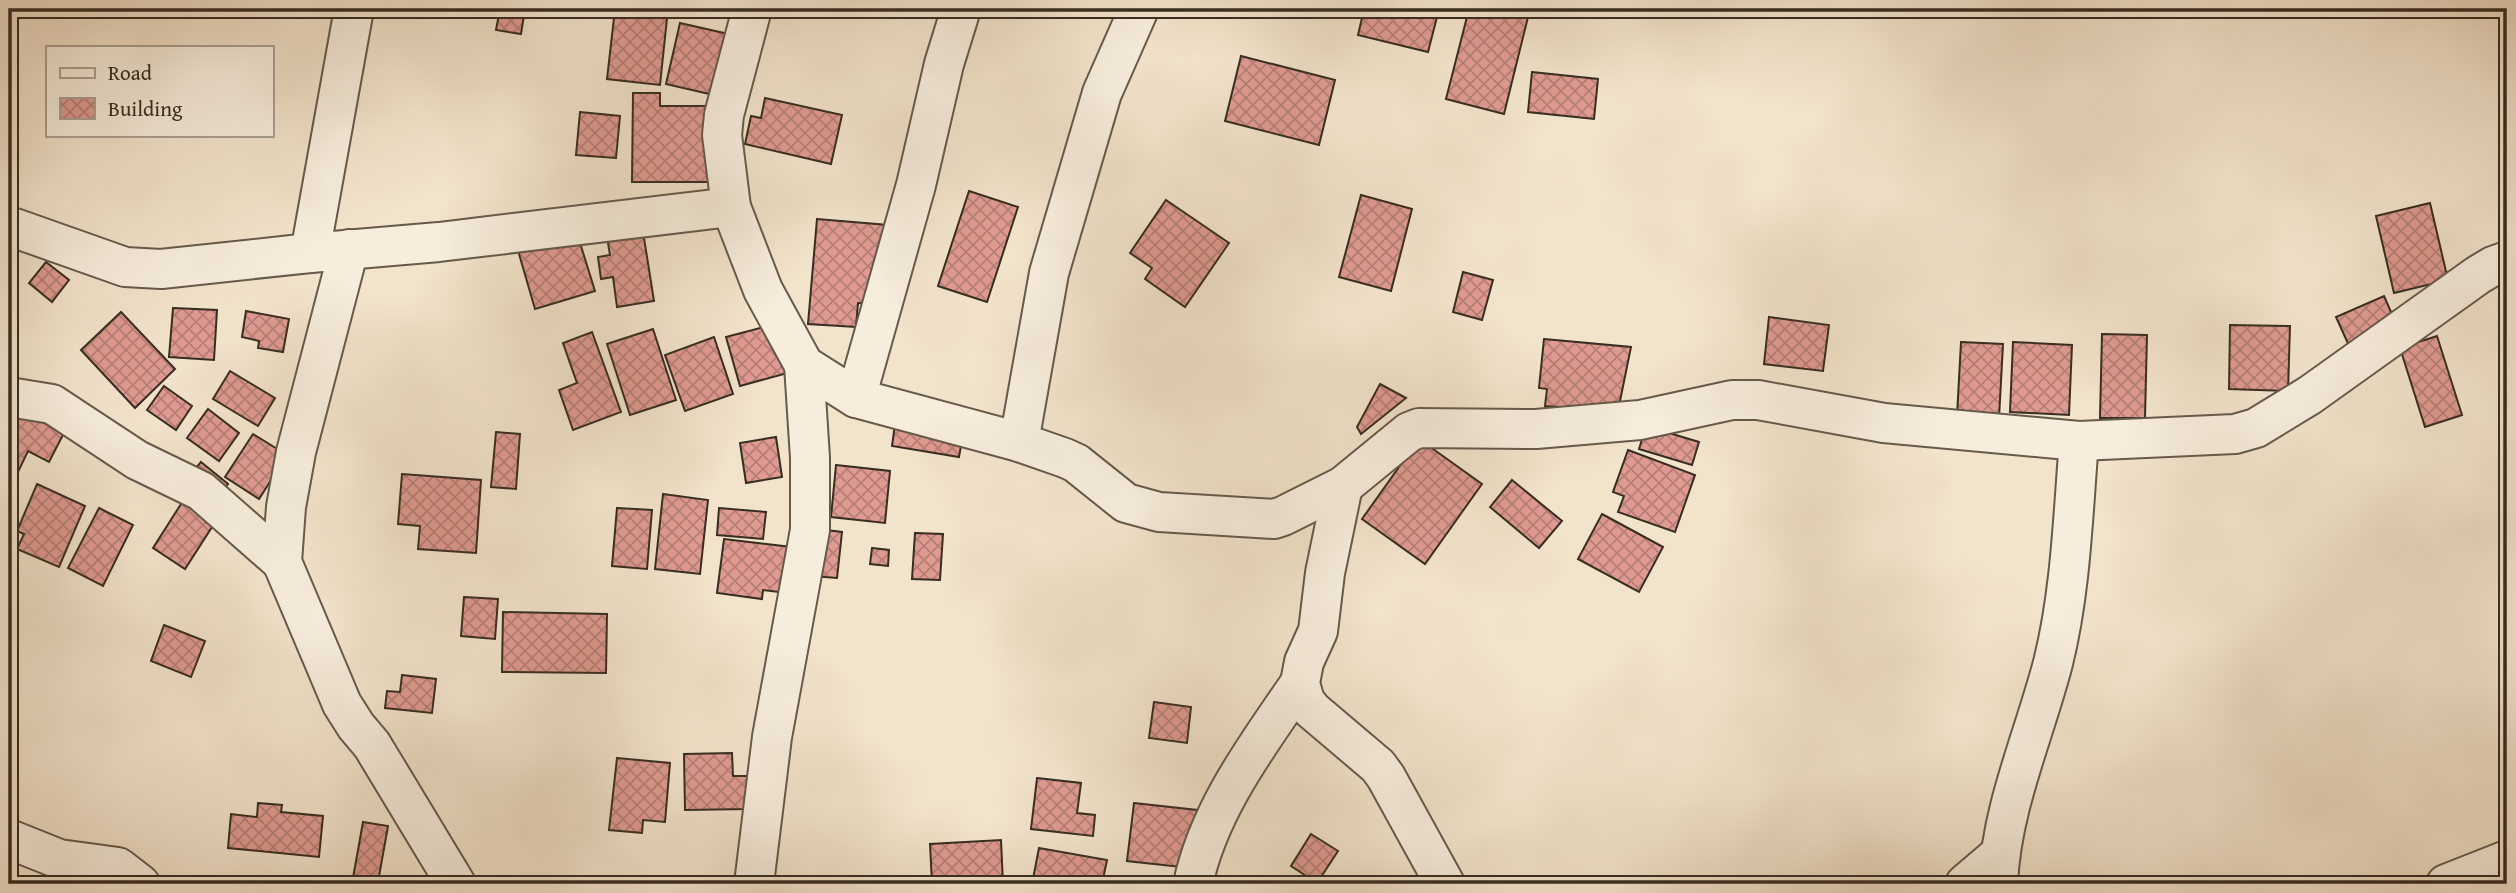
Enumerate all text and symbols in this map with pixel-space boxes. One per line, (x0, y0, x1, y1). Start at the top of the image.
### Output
legend (46, 46, 273, 136)
text: Road (108, 57, 153, 88)
text: Building (108, 93, 183, 124)

